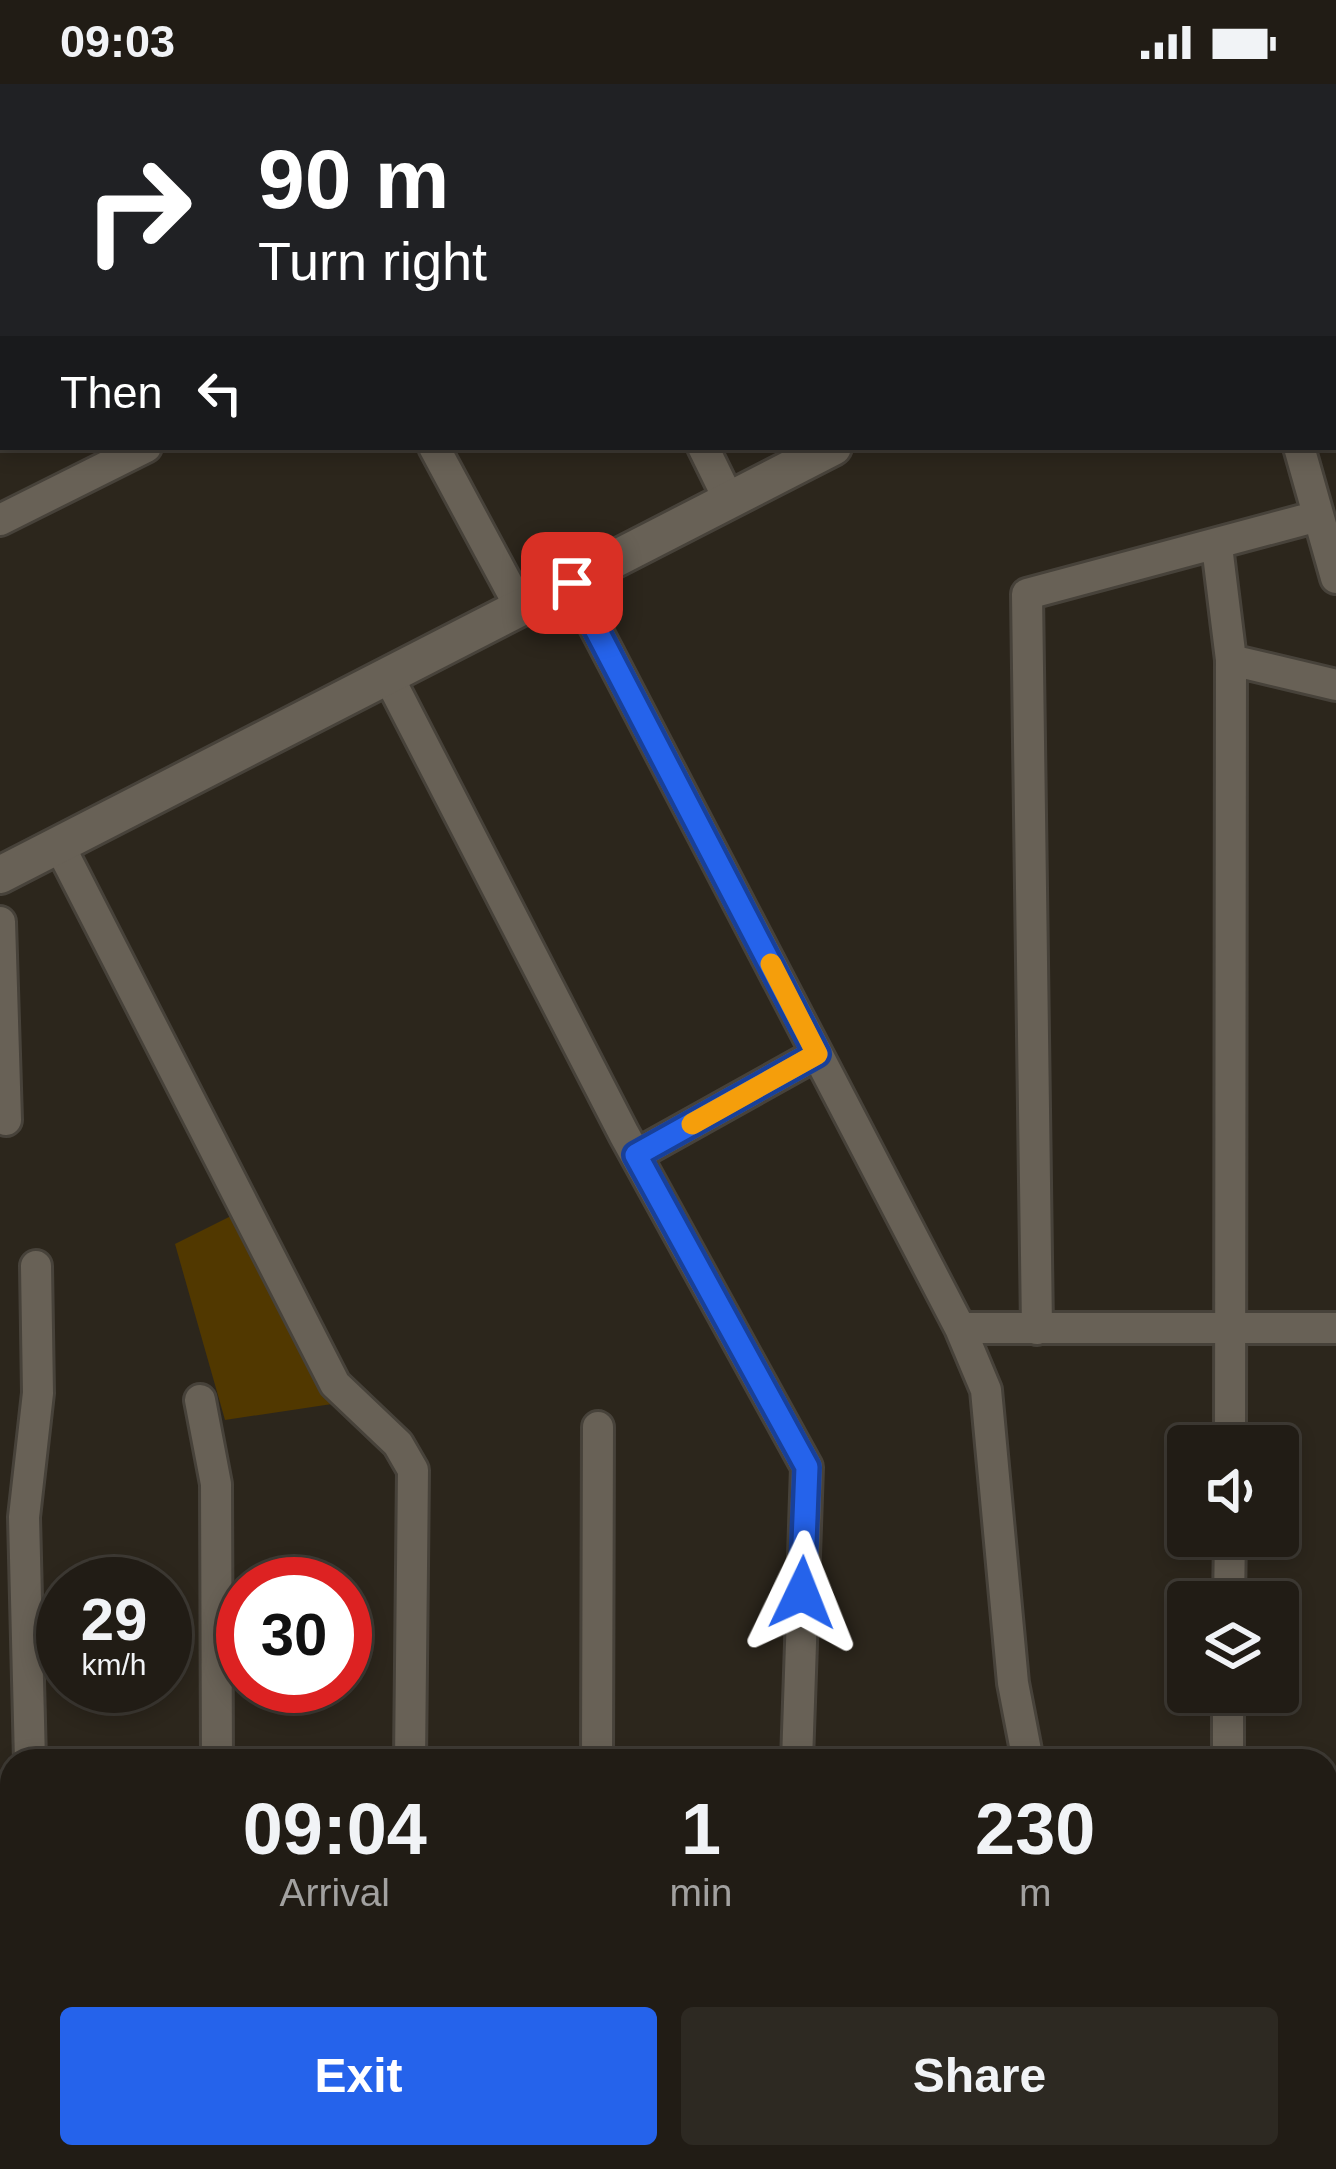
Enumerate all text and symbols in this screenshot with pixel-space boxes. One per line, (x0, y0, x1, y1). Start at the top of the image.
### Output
text: 09:03 (60, 16, 175, 67)
icon: right (60, 132, 216, 288)
text: 90 m (258, 132, 449, 226)
text: Turn right (258, 231, 487, 291)
icon: left (187, 360, 253, 426)
text: Then (60, 367, 163, 418)
pin (521, 532, 623, 634)
icon: arrive (539, 550, 605, 616)
map controls (1167, 1425, 1299, 1713)
button: sound (1167, 1425, 1299, 1557)
position arrow (739, 1530, 865, 1656)
speed limit sign: 30 (216, 1557, 372, 1713)
button: layers (1167, 1581, 1299, 1713)
text: 29 (81, 1586, 147, 1653)
text: km/h (81, 1648, 147, 1681)
text: 09:04 (243, 1789, 427, 1869)
text: 1 (681, 1789, 721, 1869)
text: 230 (975, 1789, 1095, 1869)
text: Arrival (280, 1871, 390, 1914)
text: min (670, 1871, 732, 1914)
text: m (1019, 1871, 1051, 1914)
button: Exit (60, 2007, 657, 2145)
button: Share (681, 2007, 1278, 2145)

